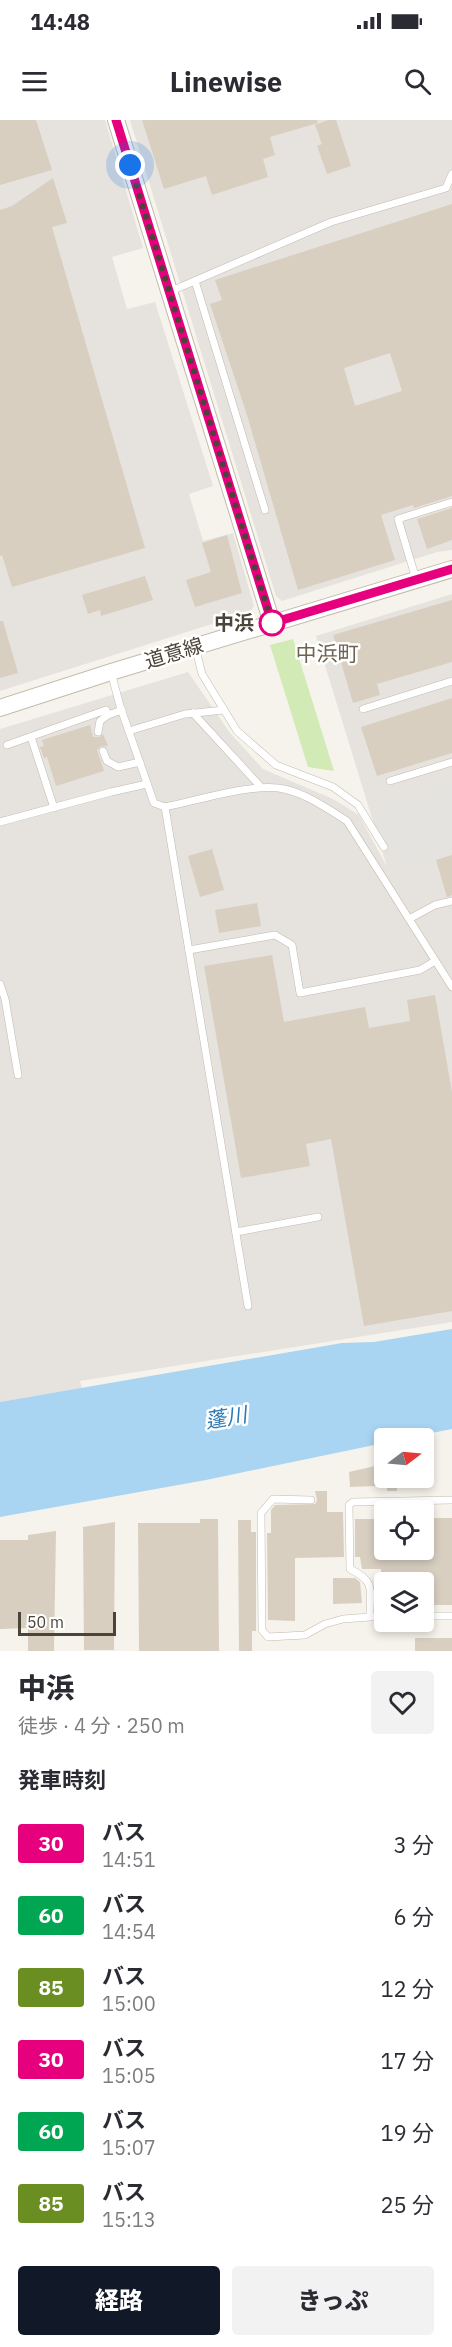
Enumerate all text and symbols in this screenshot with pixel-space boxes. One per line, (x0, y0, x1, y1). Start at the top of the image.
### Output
text: 14:48 (30, 7, 90, 36)
text: Linewise (170, 64, 282, 99)
icon: menu (18, 65, 51, 98)
icon: search (401, 65, 434, 98)
your location (115, 150, 145, 180)
place label: 中浜 (214, 609, 254, 636)
marker: 中浜 (259, 610, 285, 636)
street label: 道意線 (141, 631, 206, 674)
district label: 中浜町 (296, 639, 359, 667)
water label: 蓬川 (203, 1399, 251, 1434)
north arrow (374, 1428, 434, 1488)
map controls (374, 1428, 434, 1632)
button: locate (374, 1500, 434, 1560)
button: layers (374, 1572, 434, 1632)
scale bar (18, 1609, 116, 1636)
text: 50 m (27, 1612, 64, 1632)
text: 中浜 (18, 1669, 74, 1706)
button: heart (371, 1671, 434, 1734)
text: 徒歩 · 4 分 · 250 m (18, 1712, 185, 1739)
text: 発車時刻 (18, 1765, 106, 1794)
text: バス (102, 1817, 146, 1846)
text: 30 (38, 1829, 64, 1857)
text: 3 分 (394, 1830, 434, 1859)
text: 14:51 (102, 1846, 156, 1873)
text: バス (102, 1889, 146, 1918)
text: 60 (38, 1901, 64, 1929)
text: 6 分 (394, 1902, 434, 1931)
text: 14:54 (102, 1918, 156, 1945)
text: バス (102, 1961, 146, 1990)
text: 85 (38, 1973, 64, 2001)
text: 12 分 (380, 1974, 434, 2003)
text: 15:00 (102, 1990, 156, 2017)
text: バス (102, 2033, 146, 2062)
text: 30 (38, 2045, 64, 2073)
text: 17 分 (380, 2046, 434, 2075)
text: 15:05 (102, 2062, 156, 2089)
text: バス (102, 2105, 146, 2134)
text: 60 (38, 2117, 64, 2145)
text: 19 分 (380, 2118, 434, 2147)
text: 15:07 (102, 2134, 156, 2161)
text: バス (102, 2177, 146, 2206)
text: 85 (38, 2189, 64, 2217)
text: 25 分 (380, 2190, 434, 2219)
text: 15:13 (102, 2206, 156, 2233)
button: 経路 (18, 2266, 220, 2335)
button: きっぷ (232, 2266, 434, 2335)

